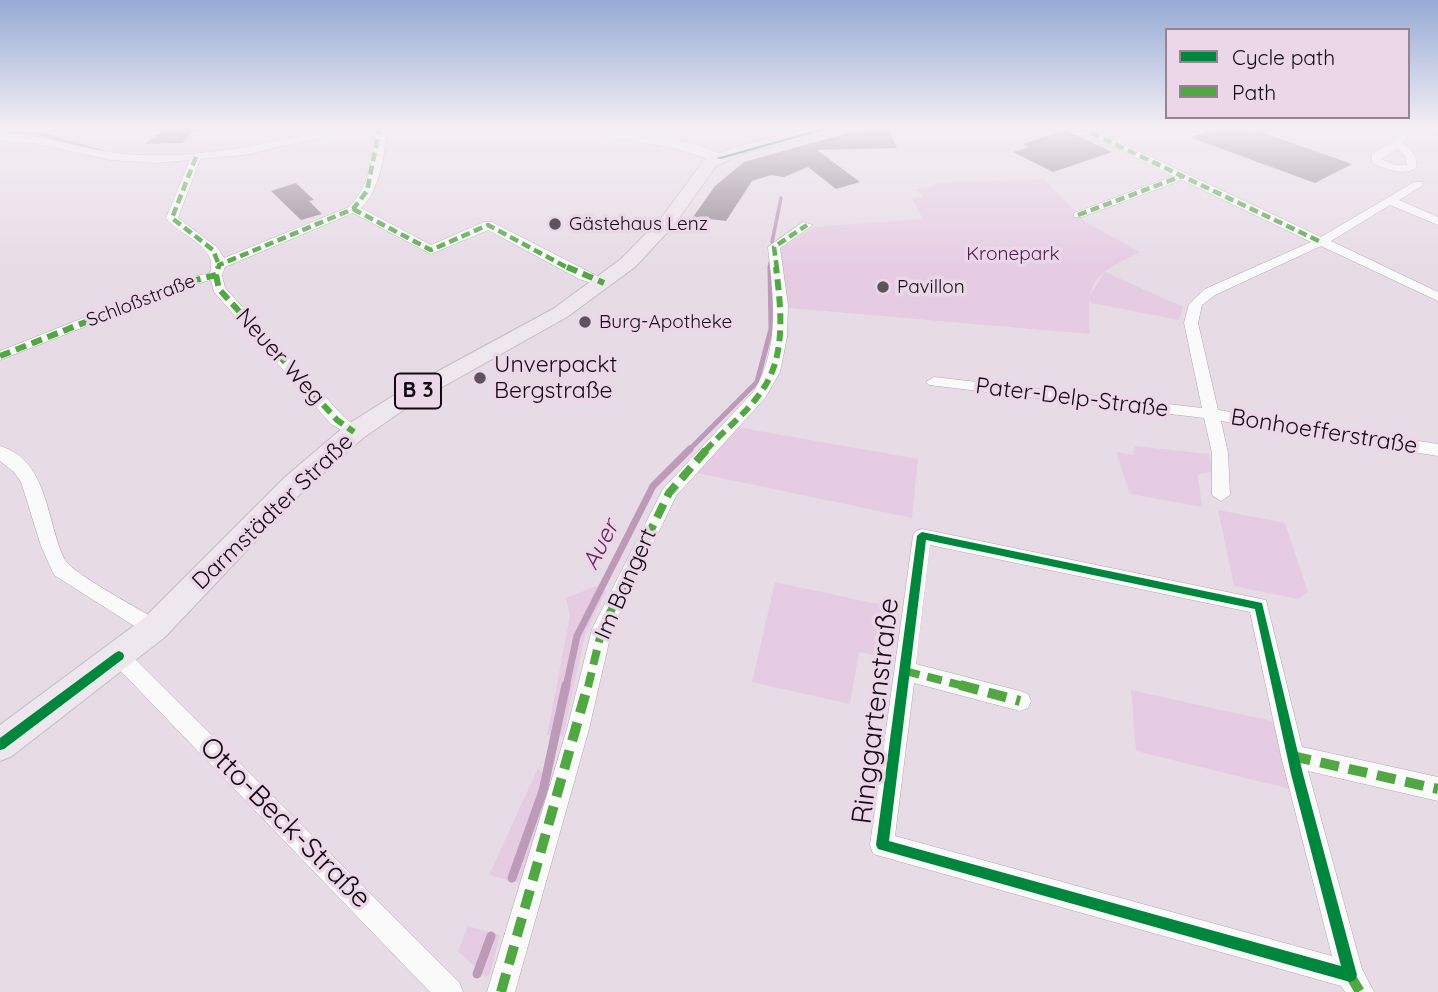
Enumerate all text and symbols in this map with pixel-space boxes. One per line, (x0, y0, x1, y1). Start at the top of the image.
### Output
legend (1165, 28, 1410, 119)
text: Cycle path (1232, 44, 1335, 70)
text: Path (1232, 79, 1276, 105)
place label: Gästehaus Lenz (569, 213, 708, 235)
marker: Gästehaus Lenz (547, 216, 563, 232)
park label: Kronepark (966, 243, 1060, 265)
street label: Schloßstraße (83, 270, 199, 332)
place label: Pavillon (897, 276, 965, 298)
marker: Pavillon (875, 279, 891, 295)
street label: Neuer Weg (230, 303, 330, 411)
place label: Burg-Apotheke (599, 311, 732, 333)
marker: Burg-Apotheke (577, 314, 593, 330)
place label: Unverpackt Bergstraße (494, 351, 617, 405)
marker: Unverpackt Bergstraße (472, 370, 488, 386)
street label: Pater-Delp-Straße (974, 372, 1170, 424)
road number: B 3 (395, 374, 441, 408)
street label: Bonhoefferstraße (1229, 404, 1419, 460)
street label: Darmstädter Straße (187, 428, 359, 596)
water label: Auer (576, 515, 626, 575)
street label: Im Bangert (589, 524, 663, 644)
street label: Ringgartenstraße (845, 596, 907, 826)
street label: Otto-Beck-Straße (193, 731, 377, 915)

